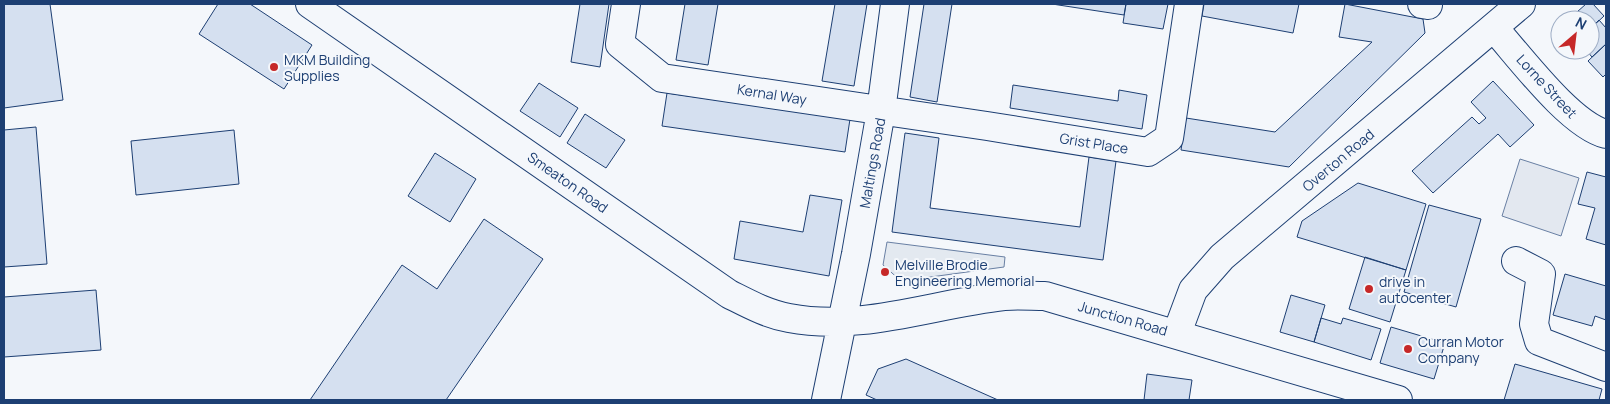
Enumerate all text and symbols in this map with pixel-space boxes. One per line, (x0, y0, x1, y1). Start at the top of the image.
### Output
north arrow (1550, 10, 1600, 60)
text: N (1572, 12, 1590, 34)
place label: MKM Building Supplies (284, 50, 370, 85)
street label: Lorne Street (1512, 50, 1582, 122)
marker: MKM Building Supplies (268, 61, 280, 73)
street label: Kernal Way (736, 79, 809, 109)
street label: Maltings Road (855, 116, 889, 210)
street label: Overton Road (1298, 124, 1378, 196)
street label: Grist Place (1058, 128, 1130, 158)
street label: Smeaton Road (524, 147, 612, 217)
place label: Melville Brodie Engineering Memorial (895, 255, 1034, 290)
marker: Melville Brodie Engineering Memorial (879, 266, 891, 278)
place label: drive in autocenter (1379, 272, 1451, 307)
marker: drive in autocenter (1363, 283, 1375, 295)
street label: Junction Road (1076, 296, 1170, 340)
place label: Curran Motor Company (1418, 332, 1504, 367)
marker: Curran Motor Company (1402, 343, 1414, 355)

